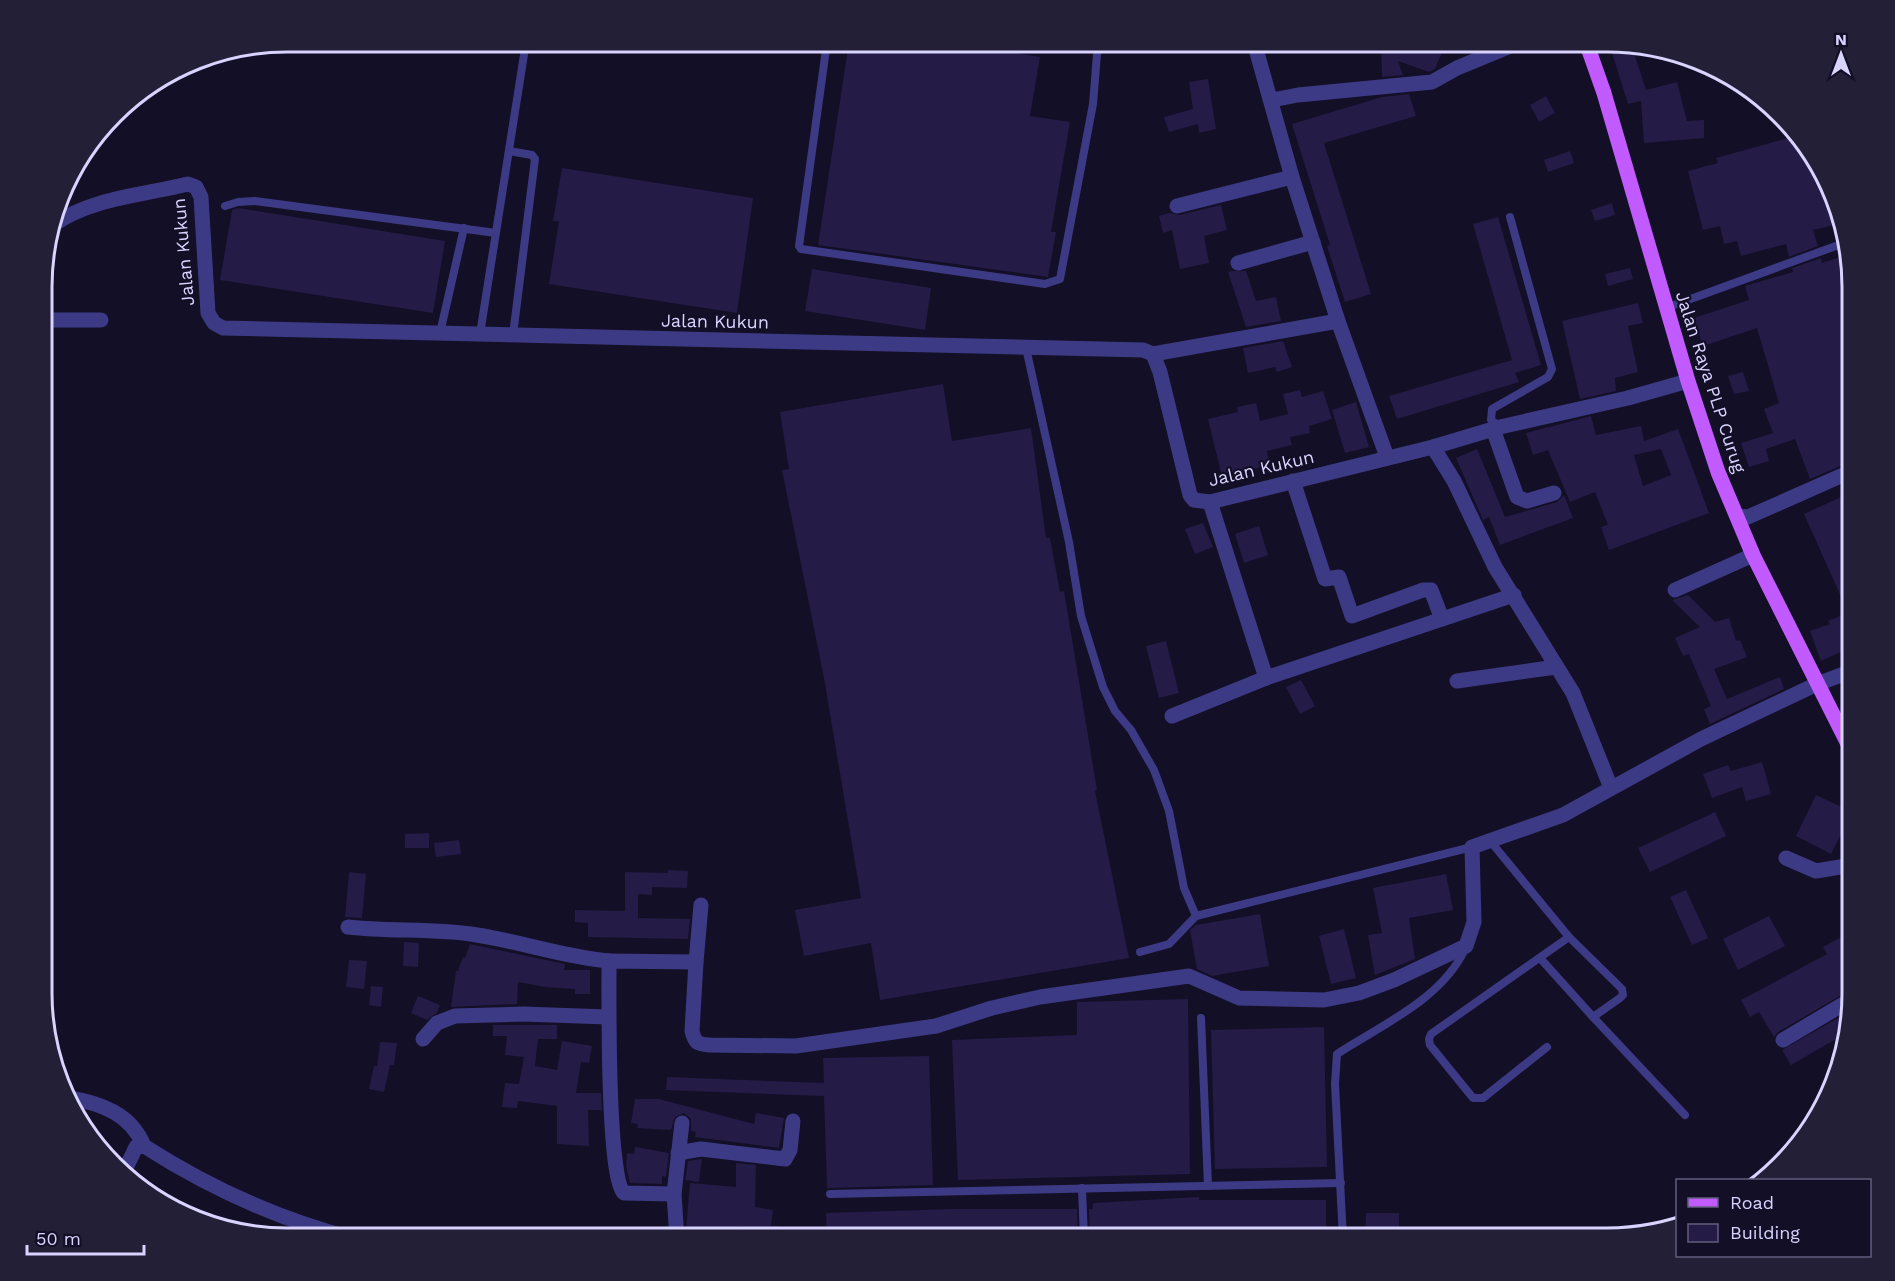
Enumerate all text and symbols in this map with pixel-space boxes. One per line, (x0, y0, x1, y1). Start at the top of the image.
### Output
north arrow (1811, 24, 1871, 84)
text: N (1835, 30, 1847, 49)
street label: Jalan Kukun (168, 197, 198, 307)
street label: Jalan Raya PLP Curug (1672, 289, 1750, 476)
street label: Jalan Kukun (661, 310, 769, 332)
street label: Jalan Kukun (1206, 446, 1316, 490)
legend (1676, 1179, 1871, 1257)
text: Road (1730, 1192, 1774, 1213)
scale bar (27, 1218, 144, 1256)
text: Building (1730, 1222, 1800, 1243)
text: 50 m (36, 1228, 81, 1249)

